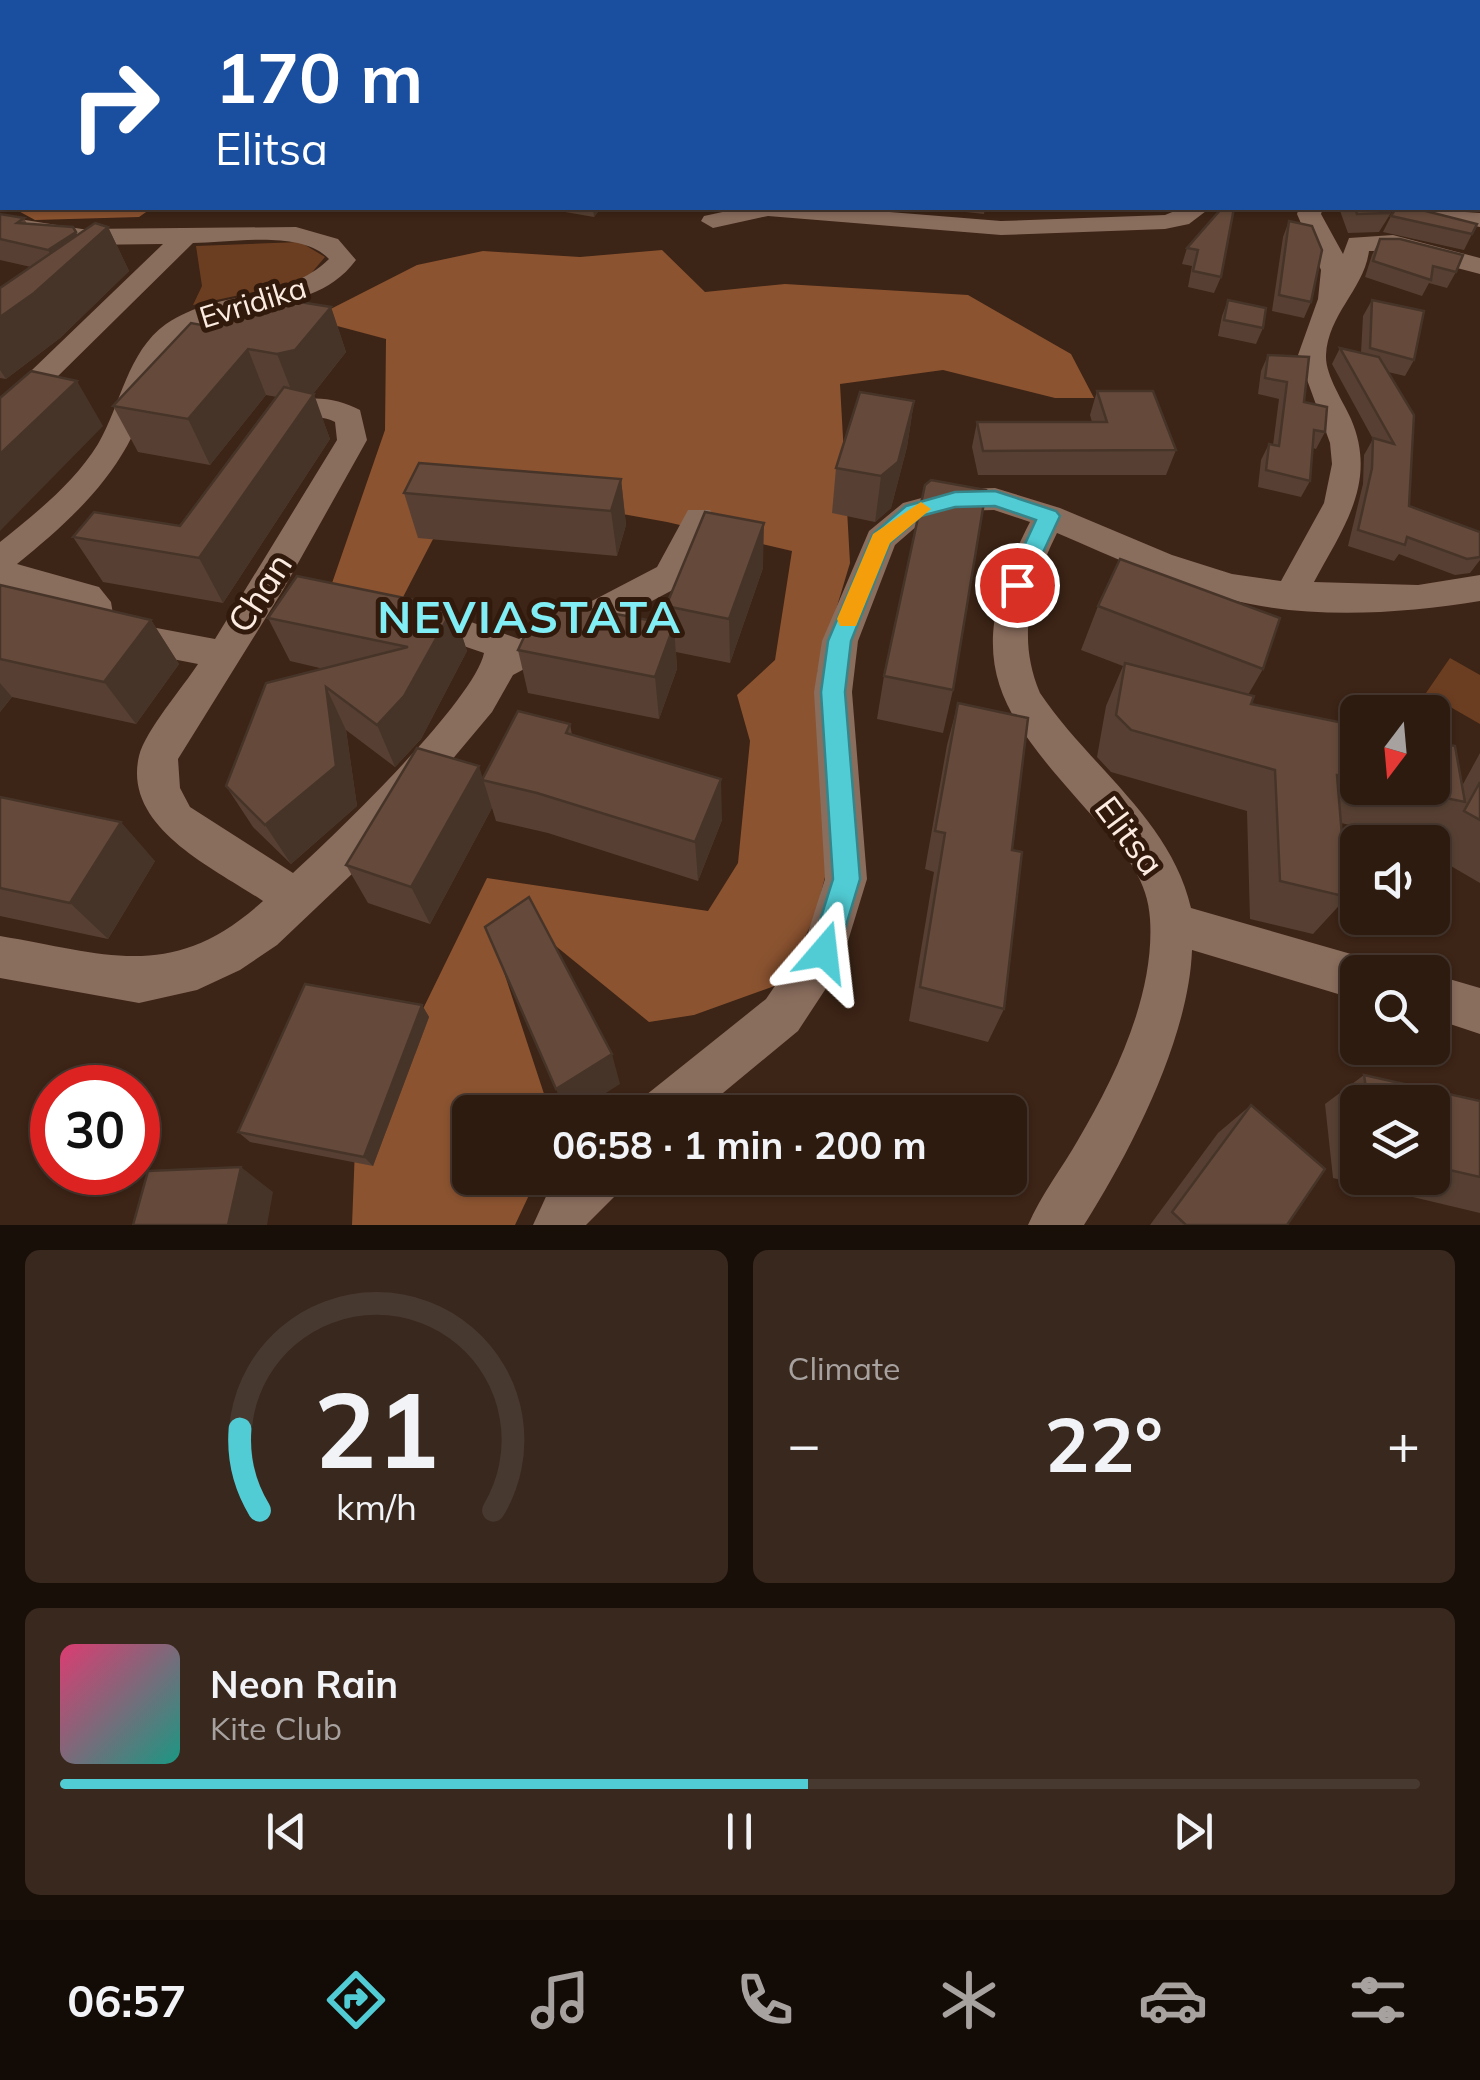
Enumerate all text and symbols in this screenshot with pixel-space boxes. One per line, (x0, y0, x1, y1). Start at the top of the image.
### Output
text: 170 m (215, 33, 423, 121)
icon: right (50, 40, 180, 170)
text: Elitsa (215, 120, 328, 176)
street label: Evridika (195, 268, 311, 336)
pin (975, 543, 1060, 628)
street label: Chan (217, 544, 301, 640)
icon: arrive (990, 558, 1045, 613)
district label: NEVIASTATA (377, 588, 683, 644)
north arrow (1340, 695, 1450, 805)
map controls (1340, 695, 1450, 1195)
street label: Elitsa (1086, 787, 1174, 884)
button: sound (1340, 825, 1450, 935)
position arrow (772, 900, 876, 1004)
button: search (1340, 955, 1450, 1065)
speed limit sign: 30 (30, 1065, 160, 1195)
button: layers (1340, 1085, 1450, 1195)
text: 06:58 · 1 min · 200 m (552, 1121, 927, 1169)
text: Climate (788, 1348, 900, 1388)
text: 21 (314, 1363, 439, 1494)
text: 22° (1045, 1397, 1163, 1491)
text: − (788, 1409, 821, 1478)
text: + (1387, 1409, 1420, 1478)
text: km/h (336, 1484, 417, 1529)
text: Neon Rain (210, 1660, 398, 1708)
text: Kite Club (210, 1708, 342, 1748)
icon: previous (259, 1804, 314, 1859)
icon: pause (712, 1804, 767, 1859)
icon: next (1166, 1804, 1221, 1859)
icon: directions (321, 1965, 391, 2035)
icon: music (525, 1965, 595, 2035)
icon: phone (730, 1965, 800, 2035)
icon: climate (934, 1965, 1004, 2035)
icon: car (1138, 1965, 1208, 2035)
icon: filters (1343, 1965, 1413, 2035)
text: 06:57 (67, 1972, 186, 2028)

